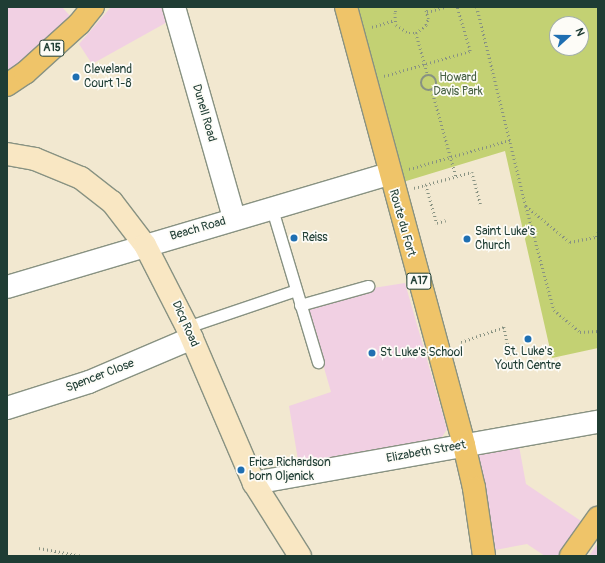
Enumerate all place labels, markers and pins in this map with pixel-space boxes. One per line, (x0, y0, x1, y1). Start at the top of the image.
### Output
place label: Cleveland Court 1-8 (84, 63, 132, 91)
marker: Cleveland Court 1-8 (71, 72, 81, 82)
place label: Saint Luke's Church (475, 225, 535, 253)
place label: Reiss (302, 231, 328, 245)
marker: Reiss (289, 233, 299, 243)
marker: Saint Luke's Church (462, 234, 472, 244)
marker: St. Luke's Youth Centre (523, 334, 533, 344)
place label: St. Luke's Youth Centre (495, 345, 561, 373)
place label: St Luke's School (380, 346, 463, 360)
marker: St Luke's School (367, 348, 377, 358)
place label: Erica Richardson born Oljenick (249, 456, 331, 484)
marker: Erica Richardson born Oljenick (236, 465, 246, 475)

